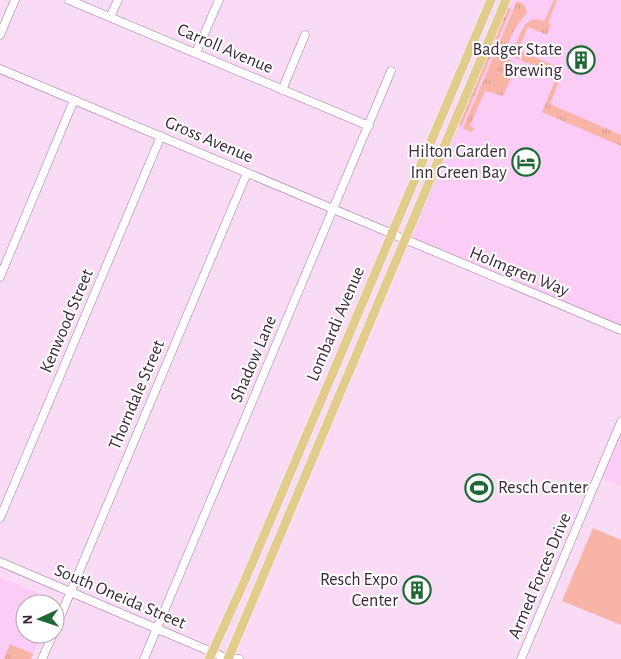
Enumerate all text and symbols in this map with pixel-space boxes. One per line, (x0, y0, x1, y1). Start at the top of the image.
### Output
street label: Carroll Avenue (174, 21, 276, 77)
place label: Badger State Brewing (473, 41, 562, 80)
building icon: Badger State Brewing (566, 45, 596, 75)
street label: Gross Avenue (162, 113, 256, 167)
place label: Hilton Garden Inn Green Bay (408, 143, 507, 182)
hotel icon: Hilton Garden Inn Green Bay (511, 147, 541, 177)
street label: Holmgren Way (467, 244, 572, 300)
street label: Lombardi Avenue (304, 264, 368, 384)
street label: Kenwood Street (37, 266, 97, 376)
street label: Shadow Lane (228, 313, 280, 405)
street label: Thorndale Street (106, 337, 168, 453)
sports icon: Resch Center (464, 473, 494, 503)
place label: Resch Center (498, 479, 588, 497)
street label: Armed Forces Drive (505, 510, 575, 642)
street label: South Oneida Street (52, 561, 188, 633)
place label: Resch Expo Center (320, 571, 398, 610)
building icon: Resch Expo Center (402, 575, 432, 605)
north arrow (15, 594, 65, 644)
text: N (21, 614, 35, 625)

